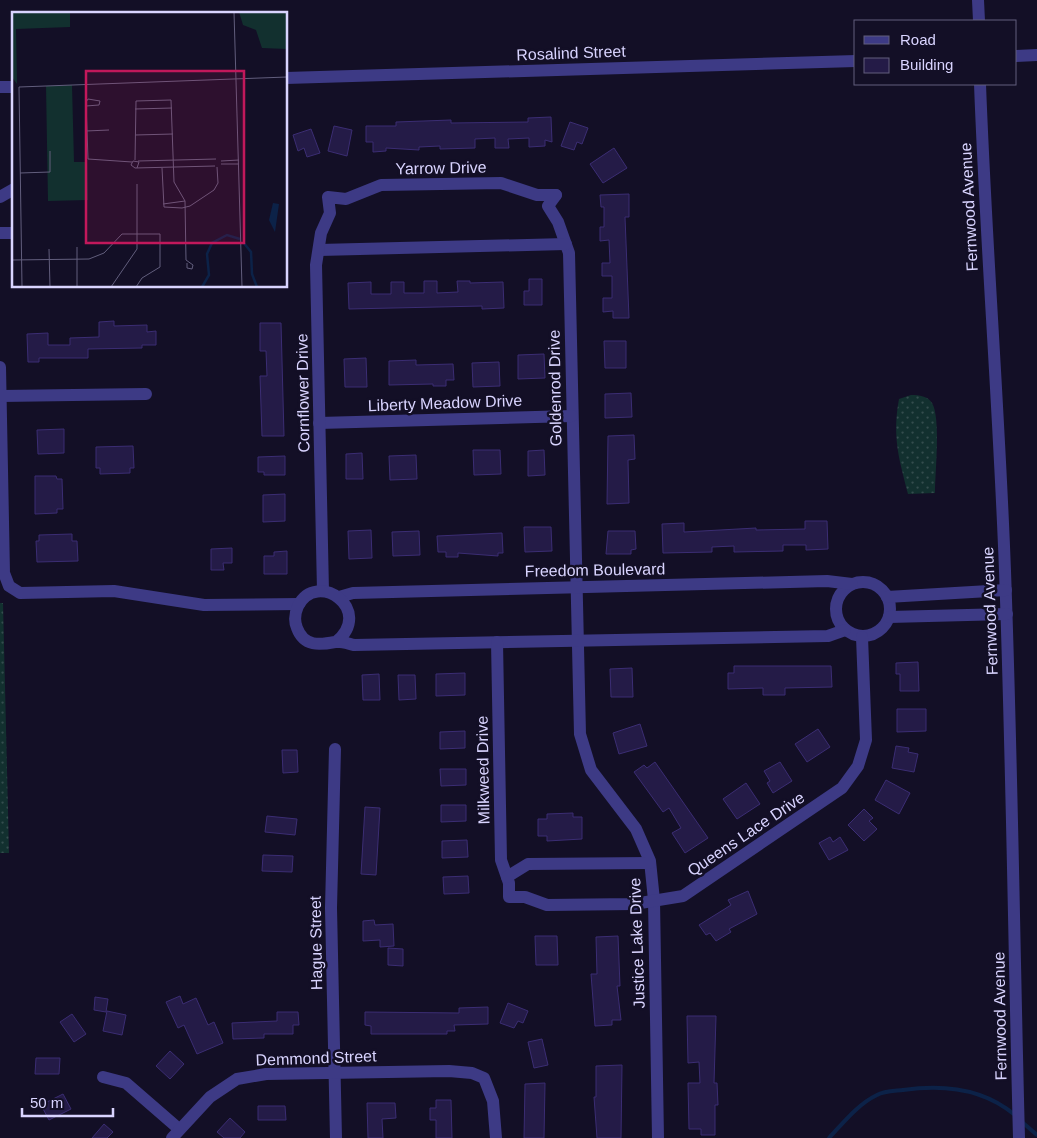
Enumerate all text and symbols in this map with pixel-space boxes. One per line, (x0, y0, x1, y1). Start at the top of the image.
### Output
inset map (12, 12, 288, 288)
legend (854, 20, 1017, 85)
text: Road (900, 31, 936, 48)
street label: Rosalind Street (516, 43, 627, 63)
text: Building (900, 56, 953, 73)
street label: Fernwood Avenue (957, 142, 981, 272)
street label: Yarrow Drive (395, 159, 487, 177)
street label: Goldenrod Drive (545, 330, 565, 446)
street label: Cornflower Drive (293, 333, 313, 453)
street label: Liberty Meadow Drive (367, 392, 523, 414)
street label: Fernwood Avenue (979, 546, 1001, 676)
street label: Freedom Boulevard (525, 560, 665, 580)
street label: Milkweed Drive (474, 716, 492, 824)
street label: Queens Lace Drive (684, 789, 808, 879)
street label: Justice Lake Drive (626, 877, 648, 1009)
street label: Hague Street (307, 895, 325, 990)
street label: Fernwood Avenue (990, 951, 1010, 1080)
street label: Demmond Street (255, 1047, 377, 1069)
scale bar (22, 1086, 114, 1118)
text: 50 m (30, 1094, 63, 1111)

